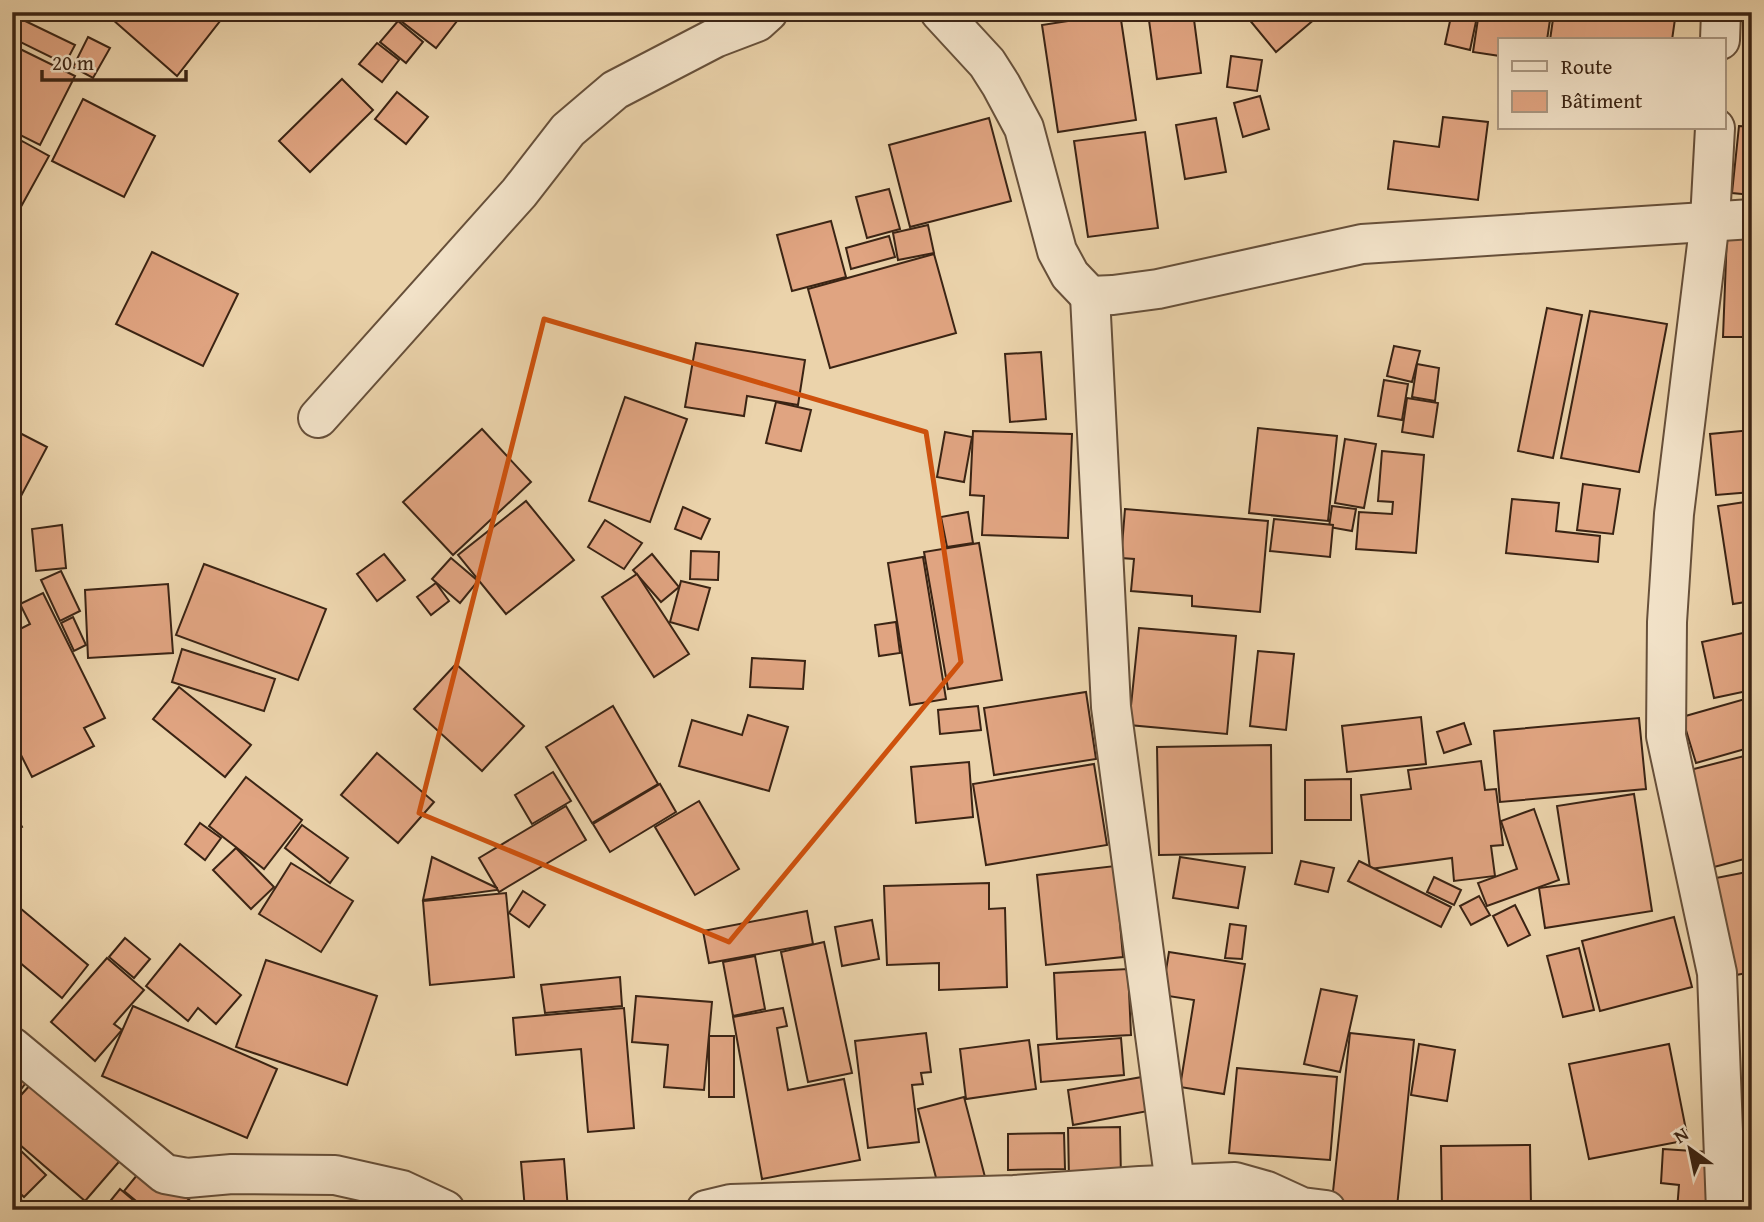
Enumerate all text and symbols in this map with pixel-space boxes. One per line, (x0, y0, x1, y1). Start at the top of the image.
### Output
scale bar (42, 38, 186, 82)
legend (1498, 38, 1726, 130)
text: 20 m (52, 47, 94, 78)
text: Route (1561, 51, 1613, 82)
text: Bâtiment (1561, 85, 1643, 116)
north arrow (1656, 1114, 1726, 1184)
text: N (1668, 1119, 1694, 1150)

